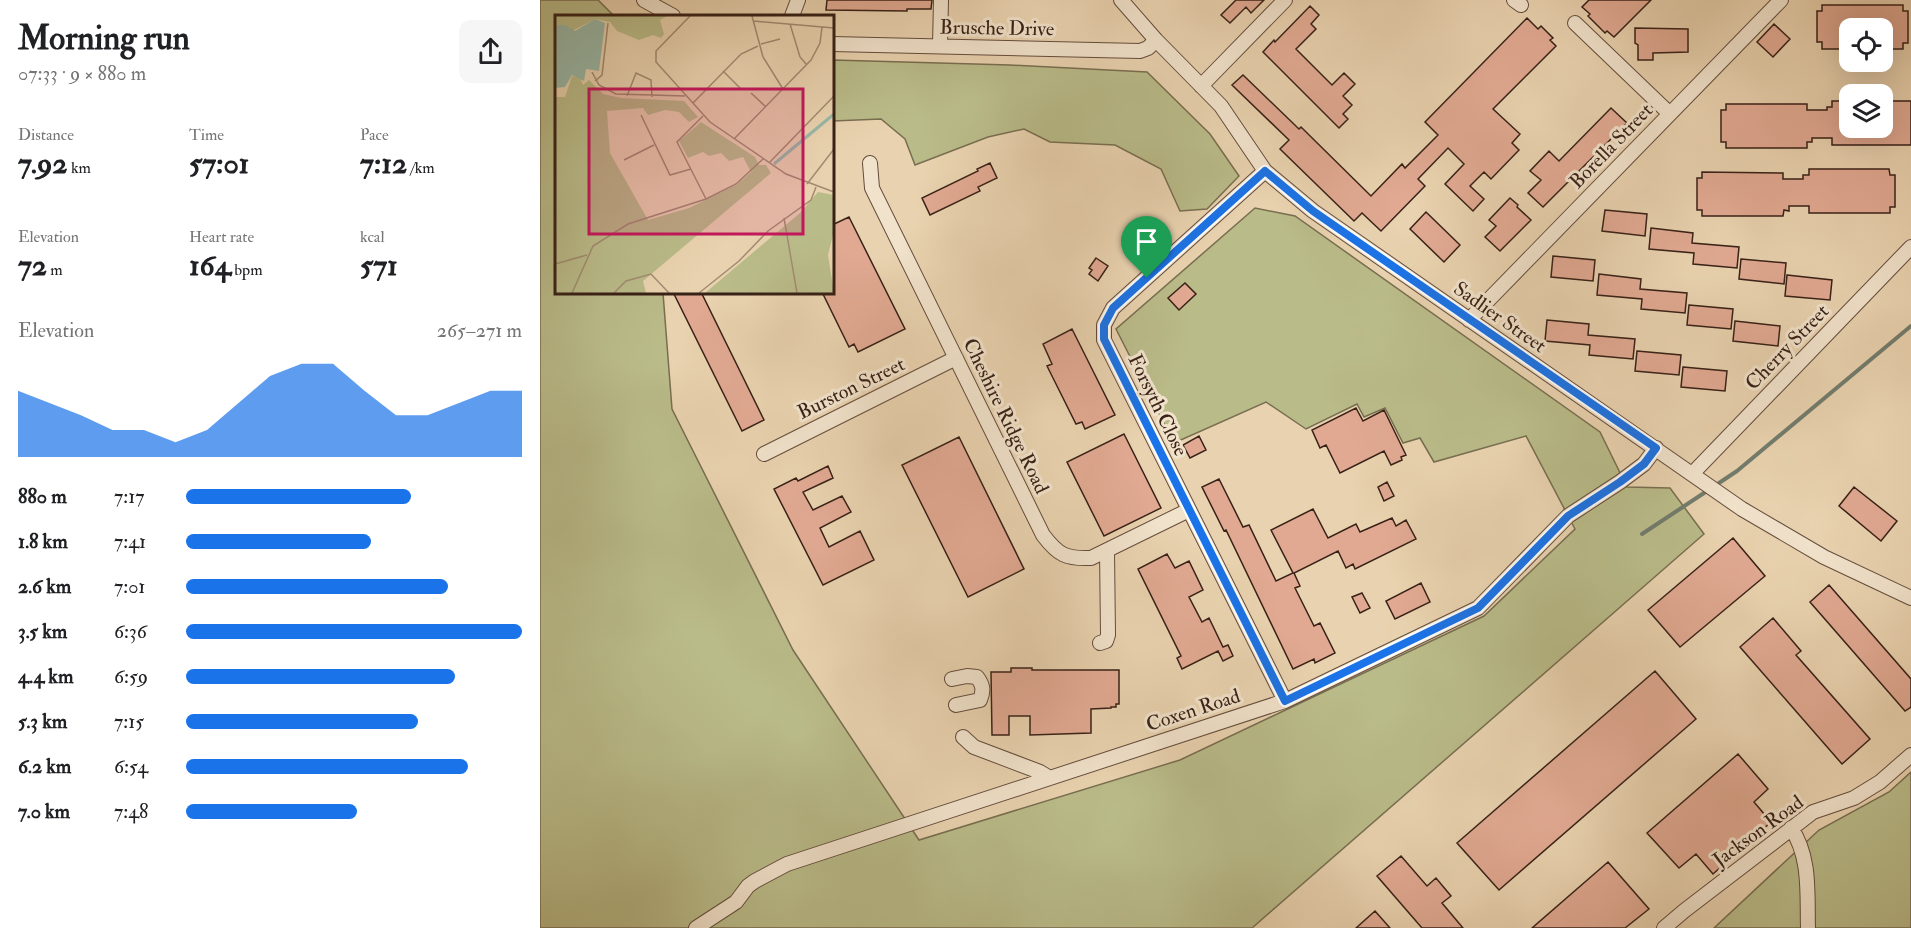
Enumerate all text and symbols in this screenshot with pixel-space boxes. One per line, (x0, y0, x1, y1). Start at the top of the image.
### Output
inset map (555, 15, 834, 294)
street label: Brusche Drive (940, 15, 1054, 41)
text: Morning run (18, 18, 190, 59)
map controls (1839, 18, 1893, 138)
button: locate (1839, 18, 1893, 72)
button: share (459, 20, 522, 83)
text: 07:33 · 9 × 880 m (18, 61, 146, 86)
button: layers (1839, 84, 1893, 138)
street label: Borella Street (1564, 98, 1658, 194)
text: Distance (18, 125, 74, 145)
text: Time (189, 125, 224, 145)
text: Pace (360, 125, 389, 145)
text: 7.92 (18, 145, 68, 182)
text: 57:01 (189, 145, 249, 182)
text: 7:12 (360, 145, 407, 182)
text: km (68, 158, 91, 178)
text: /km (407, 158, 435, 178)
pin (1121, 216, 1172, 278)
icon: arrive (1130, 225, 1163, 258)
text: Elevation (18, 227, 79, 247)
text: Heart rate (189, 227, 254, 247)
text: kcal (360, 227, 385, 247)
text: 72 (18, 247, 47, 284)
text: 164 (189, 247, 231, 284)
text: 571 (360, 247, 398, 284)
text: m (47, 260, 63, 280)
text: bpm (231, 260, 263, 280)
street label: Sadlier Street (1449, 276, 1552, 358)
street label: Cherry Street (1740, 299, 1834, 395)
text: Elevation (18, 318, 94, 343)
text: 265–271 m (437, 318, 522, 343)
street label: Cheshire Ridge Road (958, 334, 1054, 498)
street label: Forsyth Close (1123, 350, 1193, 460)
street label: Burston Street (793, 351, 909, 425)
text: 880 m (18, 484, 67, 509)
text: 7:17 (114, 484, 144, 509)
text: 1.8 km (18, 529, 68, 554)
text: 7:41 (114, 529, 146, 554)
text: 2.6 km (18, 574, 71, 599)
text: 7:01 (114, 574, 145, 599)
text: 3.5 km (18, 619, 67, 644)
text: 6:36 (114, 619, 147, 644)
text: 4.4 km (18, 664, 73, 689)
text: 6:59 (114, 664, 148, 689)
street label: Coxen Road (1143, 683, 1243, 737)
text: 5.3 km (18, 709, 67, 734)
text: 7:15 (114, 709, 144, 734)
text: 6.2 km (18, 754, 71, 779)
text: 6:54 (114, 754, 148, 779)
street label: Jackson Road (1707, 790, 1808, 873)
text: 7.0 km (18, 799, 70, 824)
text: 7:48 (114, 799, 148, 824)

